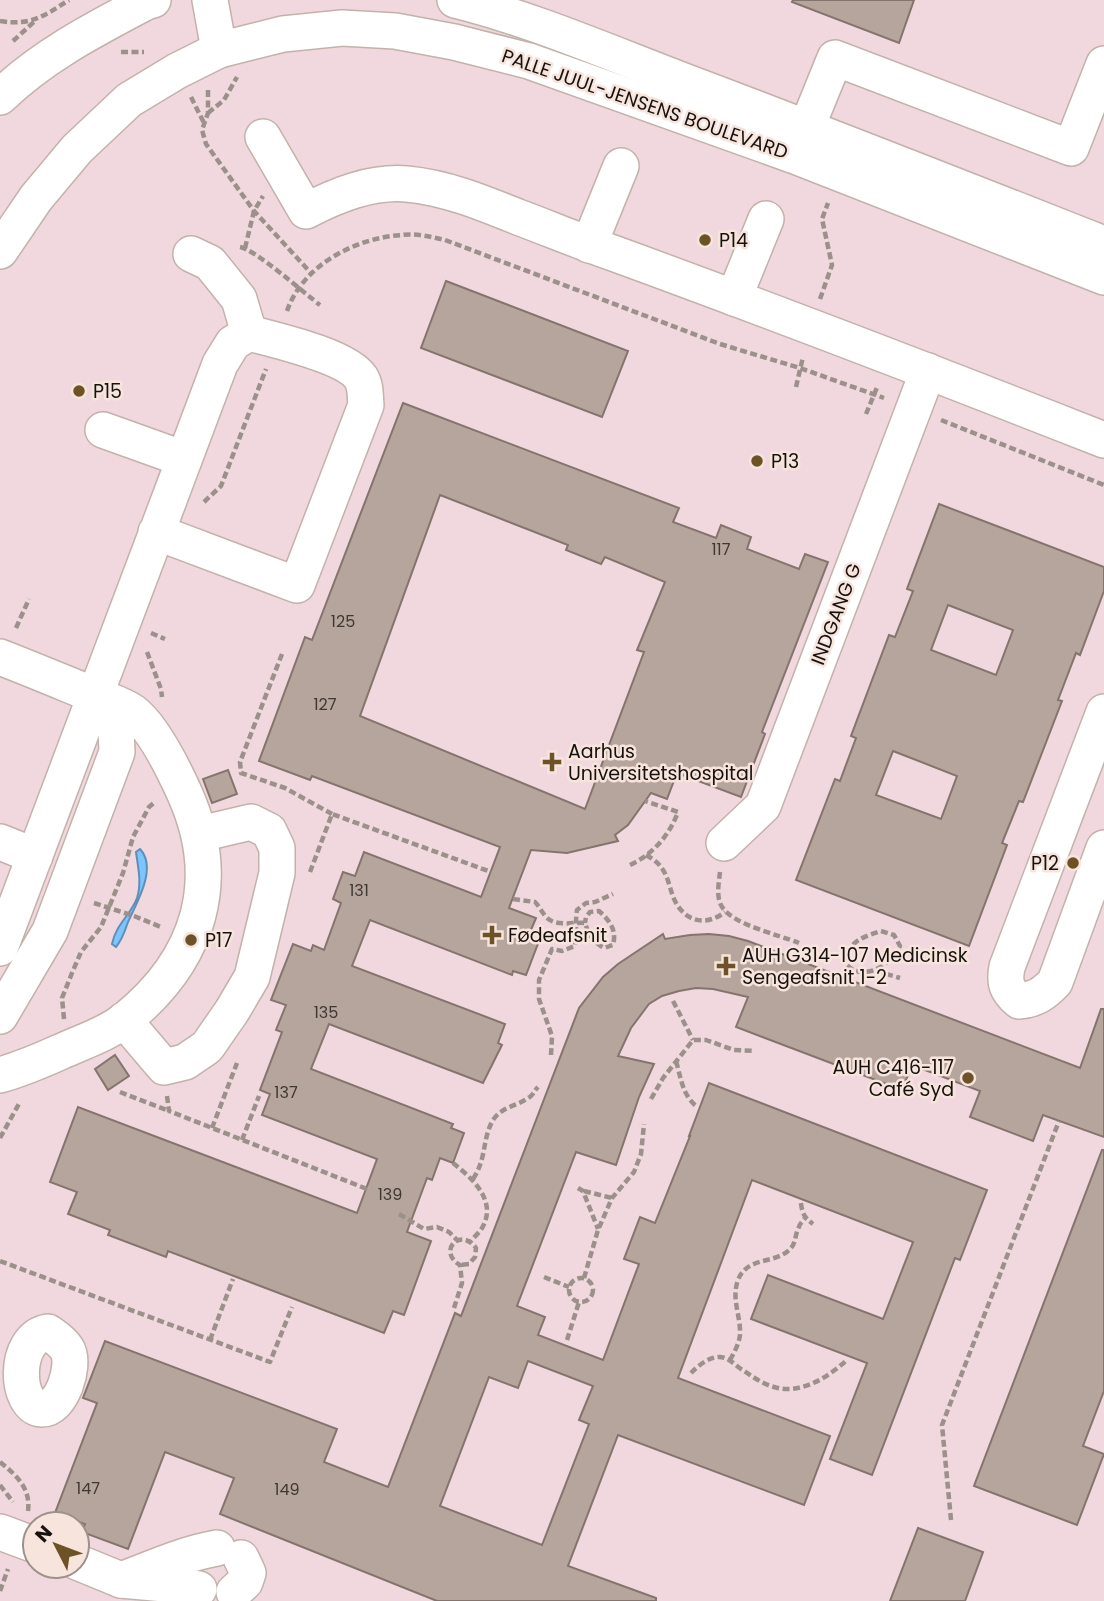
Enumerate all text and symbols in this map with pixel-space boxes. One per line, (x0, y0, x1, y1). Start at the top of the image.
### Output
street label: PALLE JUUL-JENSENS BOULEVARD (498, 42, 792, 166)
place label: P14 (719, 227, 748, 254)
marker: P14 (697, 232, 713, 248)
place label: P15 (93, 378, 122, 405)
marker: P15 (71, 383, 87, 399)
place label: P13 (771, 448, 799, 475)
marker: P13 (749, 453, 765, 469)
house number: 117 (712, 538, 731, 561)
street label: INDGANG G (804, 559, 868, 669)
house number: 125 (331, 610, 355, 633)
house number: 127 (313, 693, 337, 716)
place label: Aarhus Universitetshospital (568, 738, 754, 787)
marker: Aarhus Universitetshospital (542, 752, 562, 772)
place label: P12 (1031, 850, 1059, 877)
marker: P12 (1065, 855, 1081, 871)
house number: 131 (349, 879, 369, 902)
place label: Fødeafsnit (508, 922, 607, 949)
marker: Fødeafsnit (482, 925, 502, 945)
place label: P17 (205, 927, 232, 954)
marker: P17 (183, 932, 199, 948)
place label: AUH G314-107 Medicinsk Sengeafsnit 1-2 (742, 942, 968, 991)
marker: AUH G314-107 Medicinsk Sengeafsnit 1-2 (716, 956, 736, 976)
house number: 135 (314, 1001, 338, 1024)
place label: AUH C416-117 Café Syd (832, 1054, 954, 1103)
marker: AUH C416-117 Café Syd (960, 1070, 976, 1086)
house number: 137 (274, 1081, 298, 1104)
house number: 139 (378, 1183, 402, 1206)
house number: 147 (76, 1477, 100, 1500)
house number: 149 (274, 1478, 300, 1501)
north arrow (21, 1510, 91, 1580)
text: N (29, 1520, 59, 1548)

